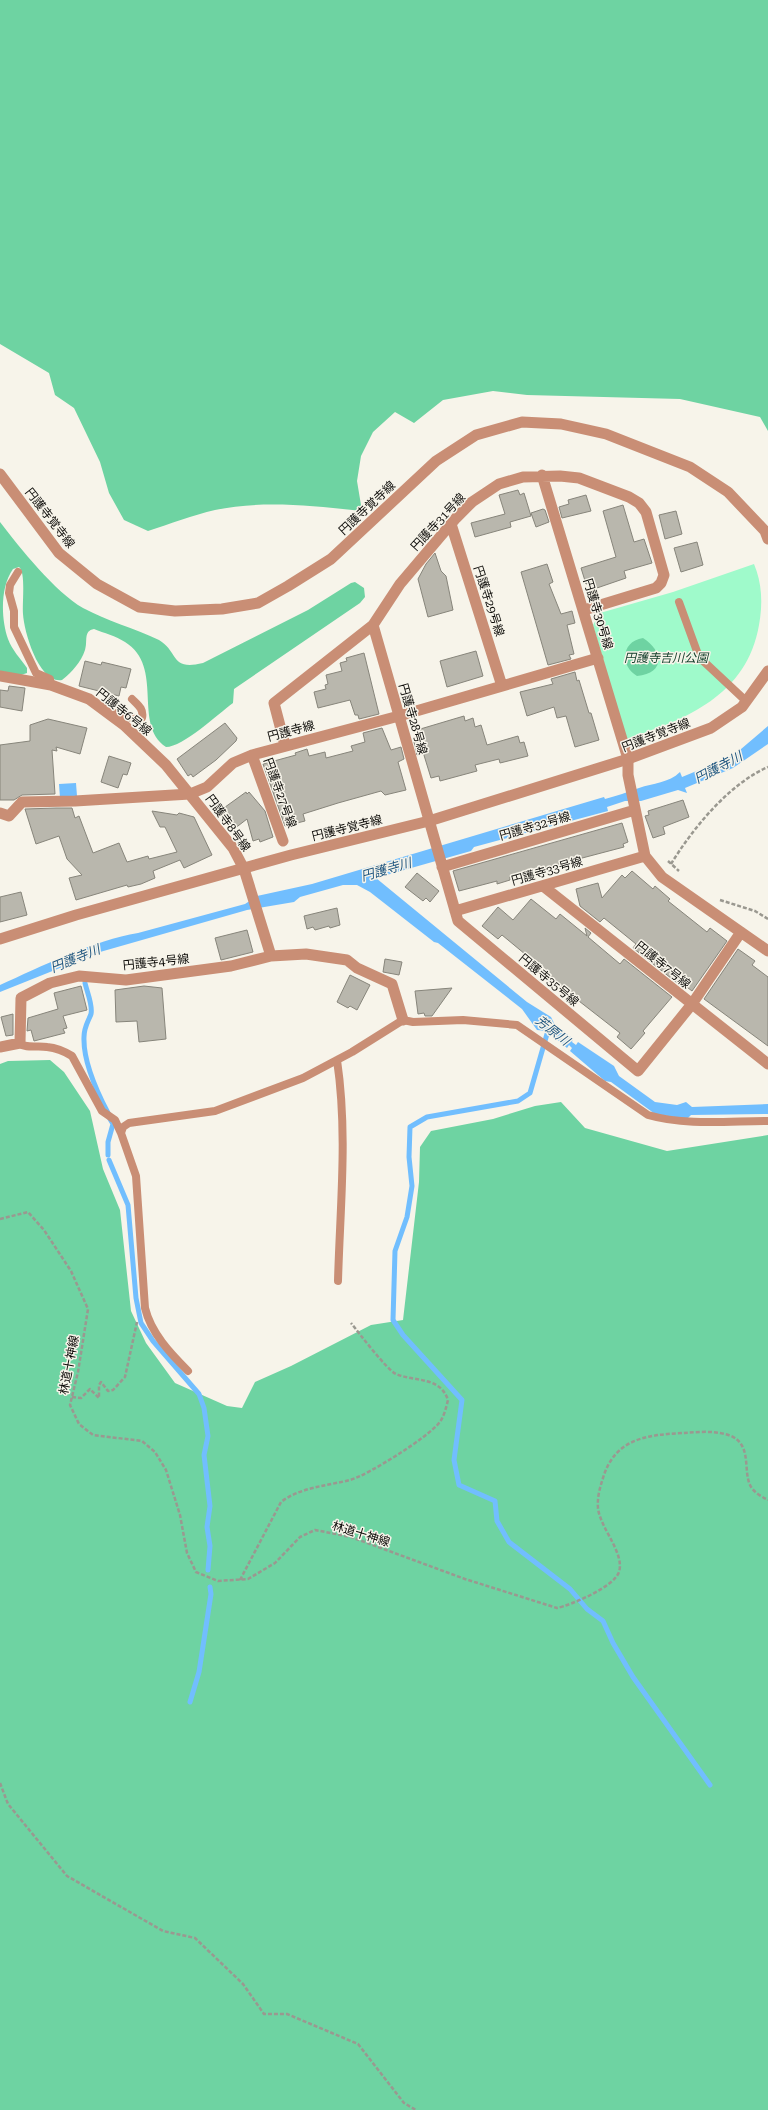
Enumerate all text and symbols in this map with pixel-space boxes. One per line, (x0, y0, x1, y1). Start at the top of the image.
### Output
street label: 円護寺覚寺線 (336, 478, 398, 538)
street label: 円護寺覚寺線 (22, 485, 78, 551)
street label: 円護寺31号線 (408, 490, 468, 554)
street label: 円護寺29号線 (471, 564, 507, 638)
street label: 円護寺30号線 (581, 577, 615, 651)
park label: 円護寺吉川公園 (624, 651, 710, 665)
street label: 円護寺28号線 (396, 682, 430, 756)
street label: 円護寺6号線 (94, 686, 154, 738)
street label: 円護寺覚寺線 (620, 716, 692, 754)
street label: 円護寺線 (266, 718, 316, 744)
water label: 円護寺川 (692, 748, 746, 786)
street label: 円護寺27号線 (261, 756, 299, 830)
street label: 円護寺8号線 (203, 792, 253, 854)
street label: 円護寺32号線 (498, 809, 572, 843)
street label: 円護寺覚寺線 (310, 812, 384, 844)
street label: 円護寺33号線 (510, 854, 584, 888)
water label: 円護寺川 (359, 855, 415, 884)
street label: 円護寺7号線 (633, 939, 693, 991)
water label: 円護寺川 (48, 941, 104, 975)
street label: 円護寺35号線 (516, 951, 582, 1009)
street label: 円護寺4号線 (122, 952, 190, 972)
water label: 芳原川 (533, 1012, 574, 1050)
street label: 林道十神線 (56, 1334, 82, 1396)
street label: 林道十神線 (330, 1519, 392, 1549)

